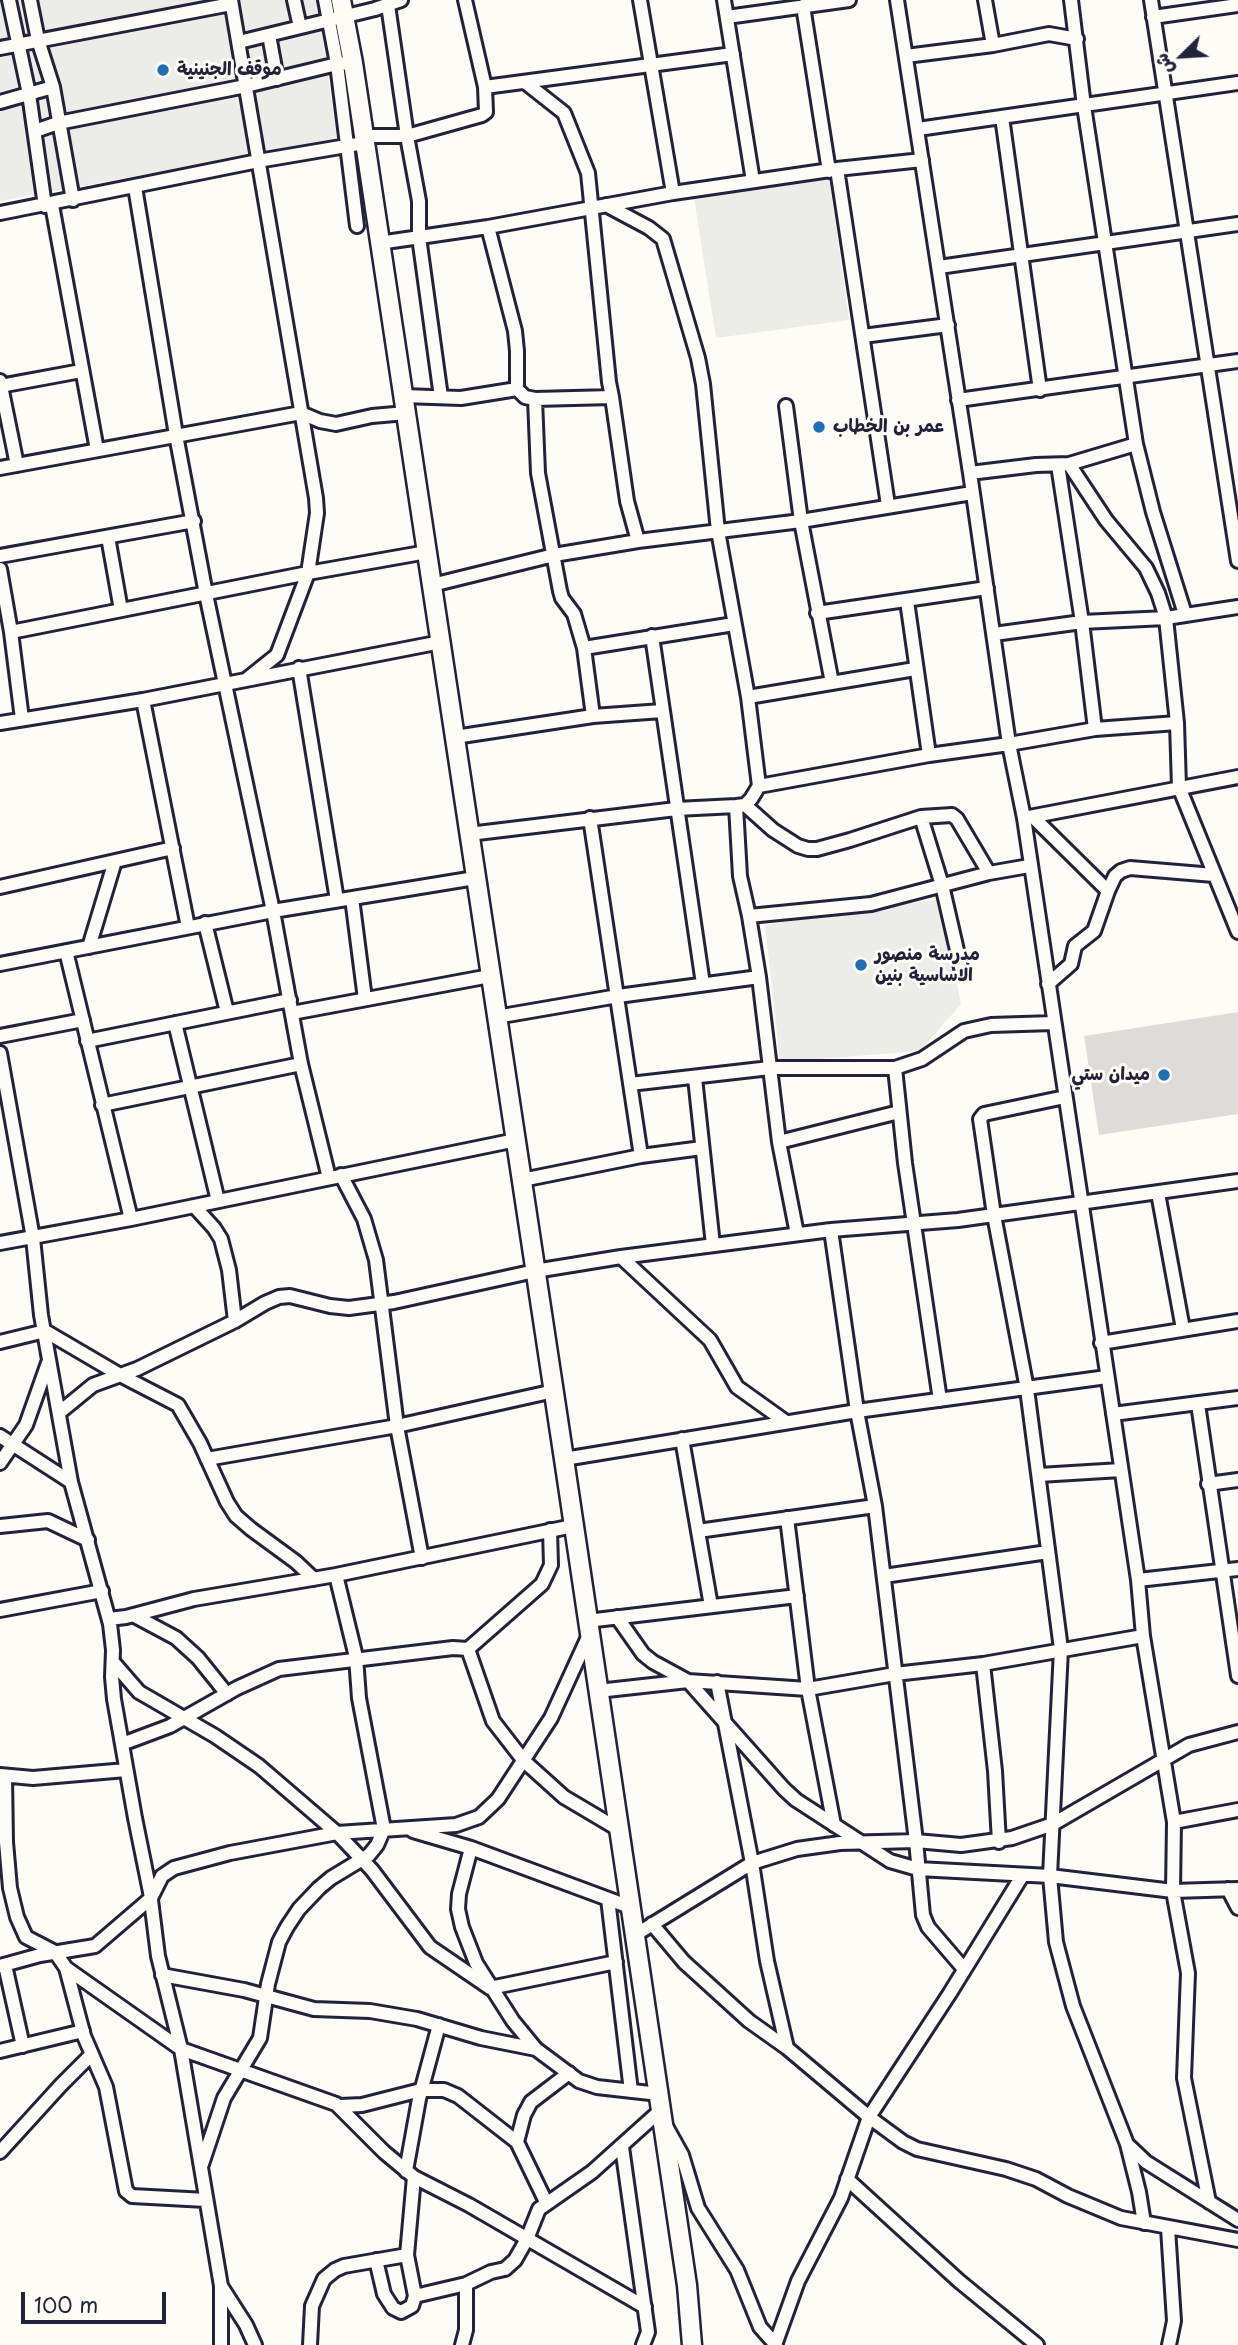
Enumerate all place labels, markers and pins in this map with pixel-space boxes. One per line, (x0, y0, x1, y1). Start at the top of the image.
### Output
place label: موقف الجنينية (177, 59, 282, 81)
marker: موقف الجنينية (155, 62, 171, 78)
place label: عمر بن الخطاب (833, 416, 944, 438)
marker: عمر بن الخطاب (811, 419, 827, 435)
place label: مدرسة منصور الاساسية بنين (875, 944, 980, 986)
marker: مدرسة منصور الاساسية بنين (853, 957, 869, 973)
place label: ميدان ستي (1071, 1064, 1150, 1086)
marker: ميدان ستي (1156, 1067, 1172, 1083)

